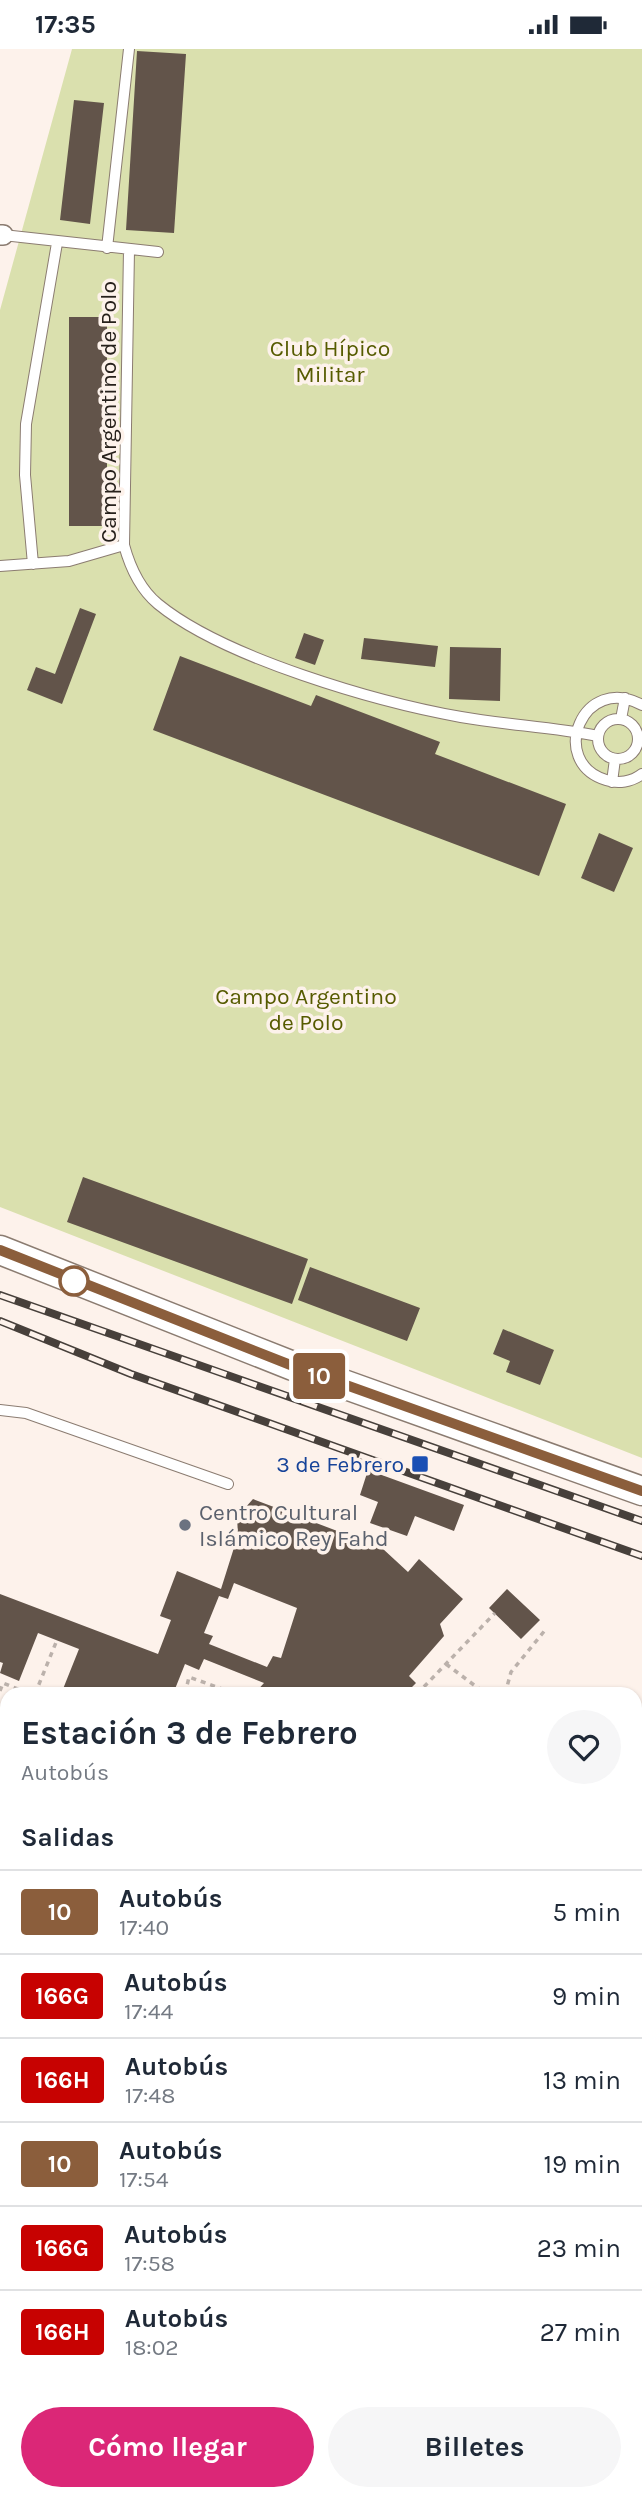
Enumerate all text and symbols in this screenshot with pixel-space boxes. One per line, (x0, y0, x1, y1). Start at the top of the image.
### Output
text: 17:35 (35, 9, 96, 40)
street label: Campo Argentino de Polo (95, 281, 122, 543)
park label: Club Hípico Militar (270, 335, 390, 388)
park label: Campo Argentino de Polo (215, 983, 397, 1036)
unlabelled marker (59, 1266, 89, 1296)
line badge: 10 (288, 1353, 350, 1399)
text: 10 (307, 1362, 331, 1390)
place label: 3 de Febrero (276, 1451, 404, 1478)
marker: 3 de Febrero (410, 1454, 430, 1474)
place label: Centro Cultural Islámico Rey Fahd (199, 1499, 389, 1552)
marker: Centro Cultural Islámico Rey Fahd (177, 1517, 193, 1533)
button: heart (547, 1710, 621, 1784)
text: Estación 3 de Febrero (21, 1714, 358, 1752)
text: Autobús (21, 1759, 109, 1786)
text: Salidas (21, 1822, 114, 1853)
text: Autobús (119, 1883, 223, 1914)
text: 5 min (552, 1897, 621, 1928)
text: 10 (48, 1898, 71, 1926)
text: 17:40 (119, 1914, 169, 1941)
text: Autobús (124, 1967, 227, 1998)
text: 9 min (552, 1981, 621, 2012)
text: 166G (35, 1982, 89, 2010)
text: 17:44 (124, 1998, 173, 2025)
text: Autobús (125, 2051, 228, 2082)
text: 13 min (543, 2065, 621, 2096)
text: 166H (35, 2066, 90, 2094)
text: 17:48 (125, 2082, 175, 2109)
text: Autobús (119, 2135, 223, 2166)
text: 19 min (543, 2149, 621, 2180)
text: 10 (48, 2150, 71, 2178)
text: 17:54 (119, 2166, 169, 2193)
text: Autobús (124, 2219, 227, 2250)
text: 23 min (537, 2233, 621, 2264)
text: 166G (35, 2234, 89, 2262)
text: 17:58 (124, 2250, 175, 2277)
text: Autobús (125, 2303, 228, 2334)
text: 27 min (540, 2317, 621, 2348)
text: 166H (35, 2318, 90, 2346)
text: 18:02 (125, 2334, 179, 2361)
button: Cómo llegar (21, 2407, 314, 2487)
button: Billetes (328, 2407, 621, 2487)

